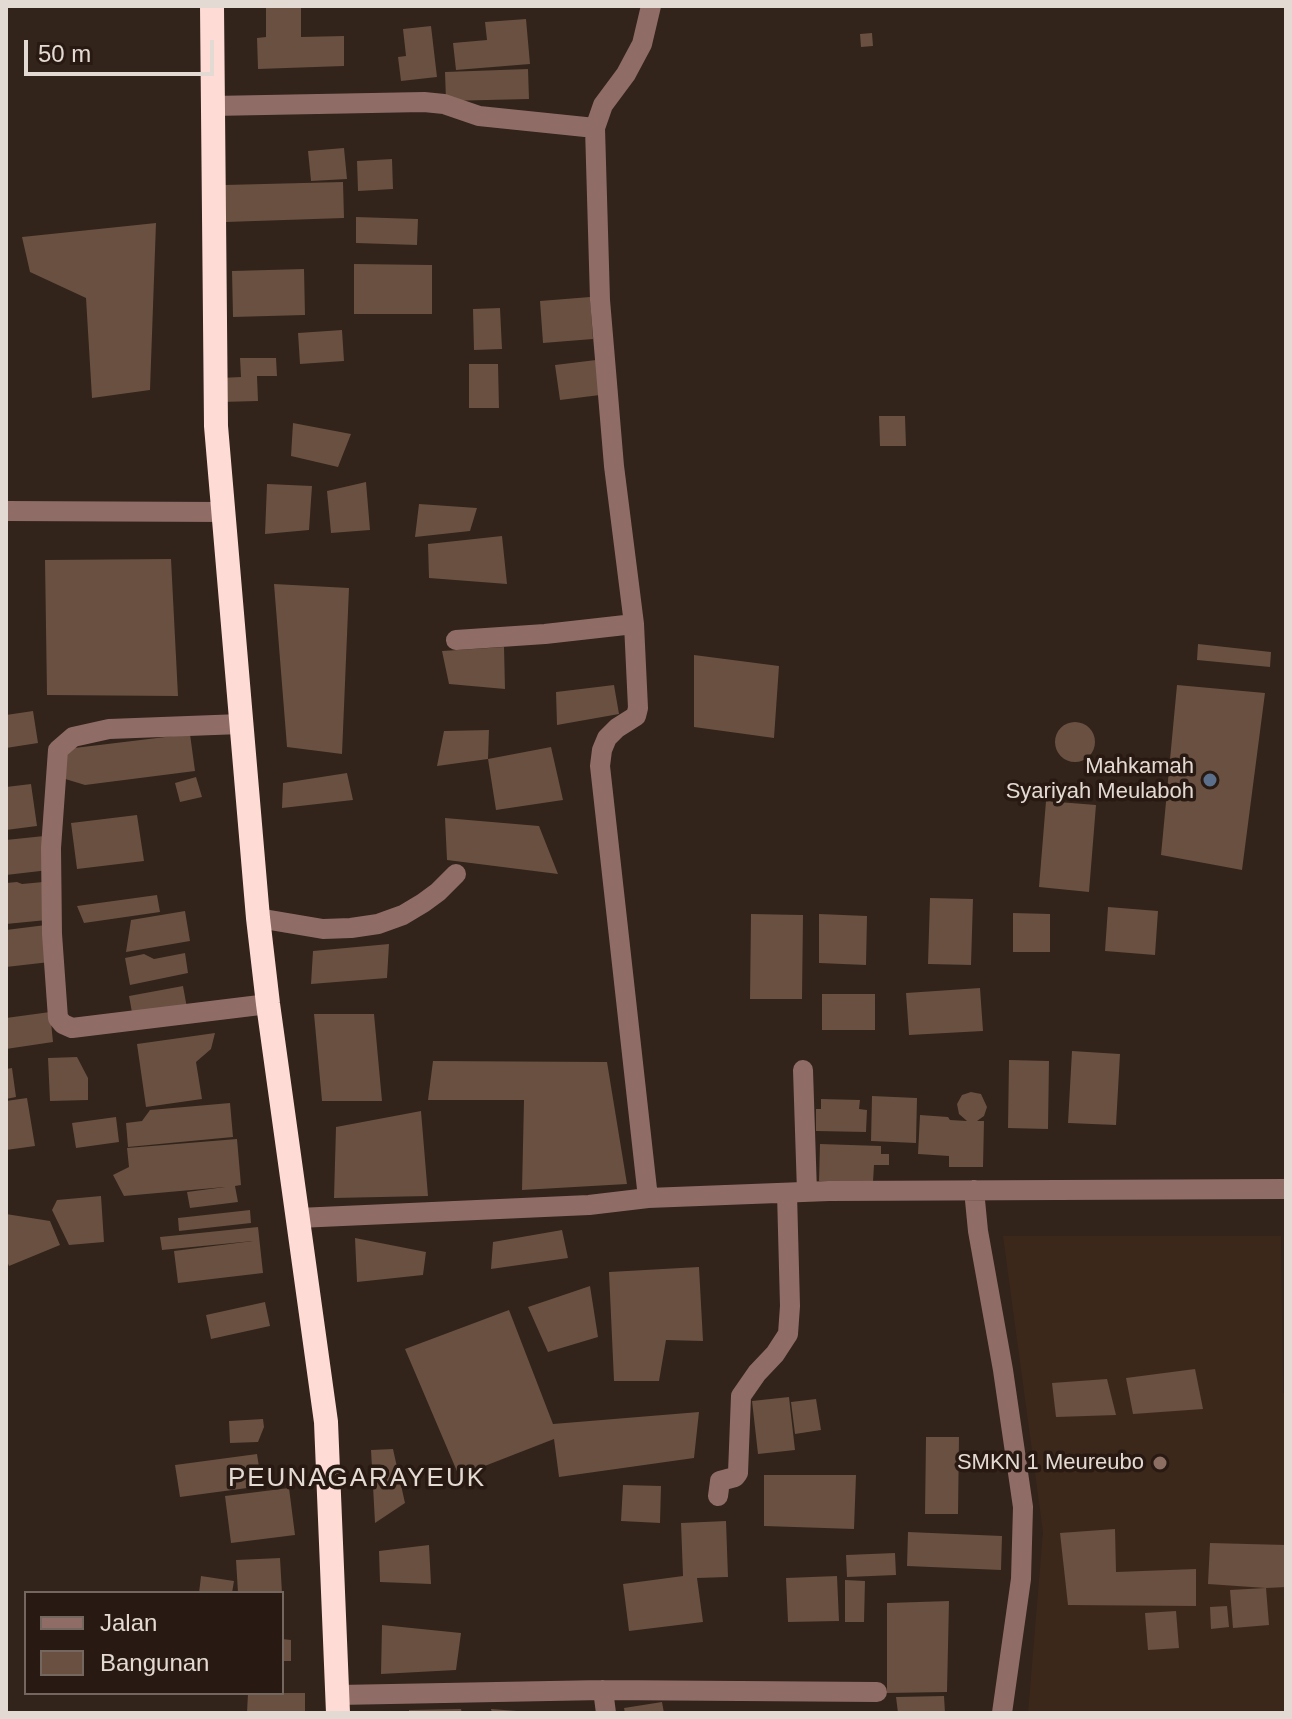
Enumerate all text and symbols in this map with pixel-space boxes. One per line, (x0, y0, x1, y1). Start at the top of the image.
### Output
scale bar (28, 24, 218, 74)
text: 50 m (38, 40, 91, 67)
place label: Mahkamah Syariyah Meulaboh (1006, 754, 1194, 806)
marker: Mahkamah Syariyah Meulaboh (1201, 771, 1219, 789)
place label: SMKN 1 Meureubo (957, 1450, 1144, 1476)
marker: SMKN 1 Meureubo (1151, 1454, 1169, 1472)
district label: PEUNAGARAYEUK (228, 1463, 486, 1495)
legend (24, 1591, 284, 1695)
text: Jalan (100, 1609, 157, 1636)
text: Bangunan (100, 1649, 209, 1676)

